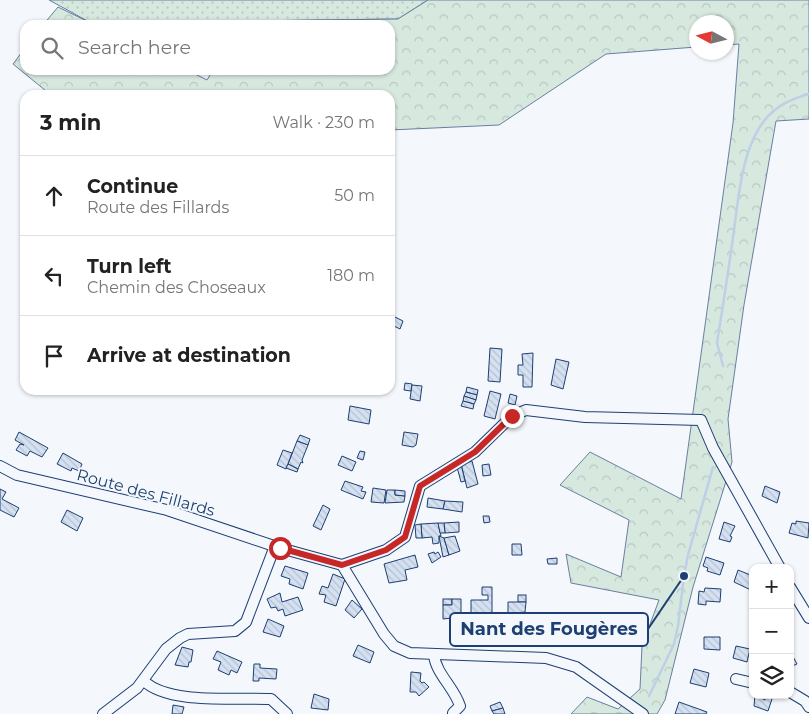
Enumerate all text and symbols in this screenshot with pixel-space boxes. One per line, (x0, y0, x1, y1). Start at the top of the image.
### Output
north arrow (689, 15, 734, 60)
search box (20, 20, 395, 75)
icon: search (38, 34, 66, 62)
text: Search here (78, 36, 191, 59)
text: 3 min (40, 110, 101, 135)
text: Walk · 230 m (273, 113, 375, 132)
text: Continue (87, 175, 178, 198)
icon: ahead (40, 182, 68, 210)
text: 50 m (334, 186, 375, 205)
text: Route des Fillards (87, 198, 229, 217)
text: Turn left (87, 255, 172, 278)
icon: left (40, 262, 68, 290)
text: 180 m (327, 266, 375, 285)
text: Chemin des Choseaux (87, 278, 266, 297)
icon: arrive (40, 342, 68, 370)
text: Arrive at destination (87, 344, 291, 367)
route end (501, 405, 524, 428)
street label: Route des Fillards (75, 465, 217, 520)
route start (269, 537, 292, 560)
map controls (749, 564, 794, 699)
button: + (749, 564, 794, 609)
button: − (749, 609, 794, 654)
callout: Nant des Fougères (450, 613, 648, 646)
text: Nant des Fougères (460, 618, 638, 640)
button: layers (749, 654, 794, 699)

